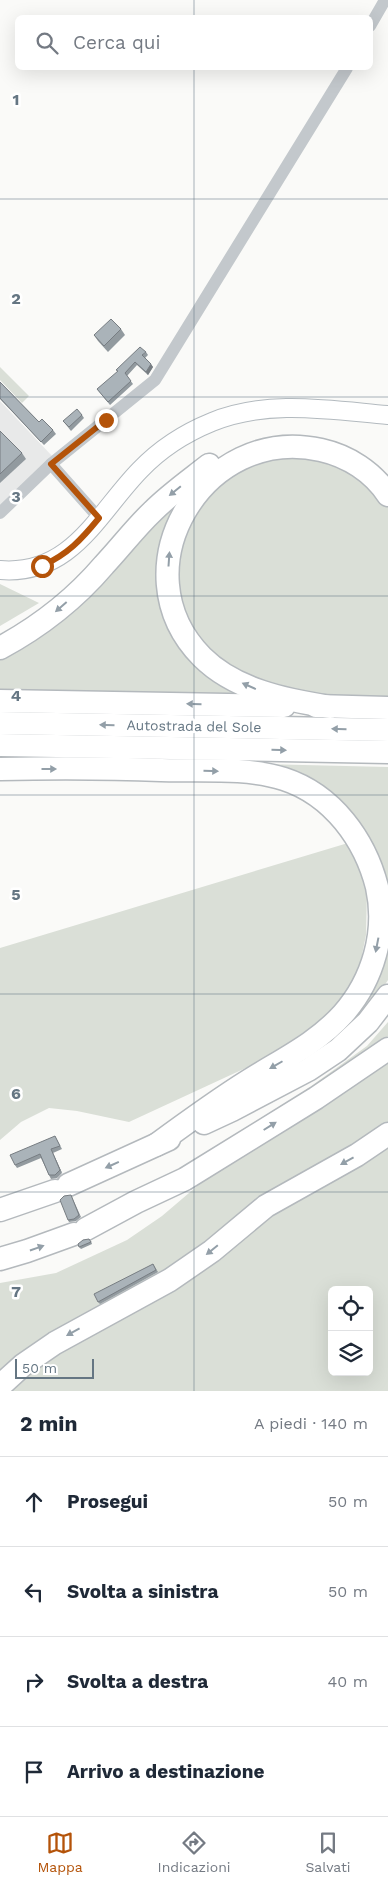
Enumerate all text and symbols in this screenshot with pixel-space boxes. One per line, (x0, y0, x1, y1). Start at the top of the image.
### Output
search box (15, 15, 373, 70)
icon: search (33, 29, 61, 57)
text: Cerca qui (73, 31, 161, 54)
text: 1 (13, 90, 19, 109)
text: 2 (11, 289, 21, 308)
route end (95, 409, 118, 432)
one-way arrow (169, 485, 182, 496)
text: 3 (11, 487, 21, 506)
one-way arrow (165, 551, 173, 567)
route start (31, 555, 54, 578)
one-way arrow (55, 601, 68, 612)
one-way arrow (242, 682, 256, 690)
text: 4 (11, 686, 21, 705)
one-way arrow (186, 700, 202, 708)
street label: Autostrada del Sole (126, 717, 262, 735)
one-way arrow (99, 720, 115, 728)
one-way arrow (331, 725, 347, 733)
one-way arrow (271, 746, 287, 754)
one-way arrow (41, 765, 57, 773)
one-way arrow (203, 767, 219, 775)
text: 5 (11, 885, 21, 904)
one-way arrow (373, 937, 381, 952)
one-way arrow (269, 1060, 283, 1069)
text: 6 (11, 1084, 21, 1103)
one-way arrow (263, 1122, 277, 1131)
one-way arrow (340, 1156, 354, 1165)
one-way arrow (105, 1161, 119, 1169)
one-way arrow (30, 1244, 45, 1251)
one-way arrow (206, 1245, 219, 1256)
text: 7 (11, 1282, 21, 1301)
map controls (328, 1286, 373, 1376)
button: locate (328, 1286, 373, 1331)
one-way arrow (66, 1328, 79, 1337)
button: layers (328, 1331, 373, 1376)
scale bar (15, 1356, 94, 1379)
text: 50 m (22, 1360, 57, 1376)
text: 2 min (20, 1411, 77, 1436)
text: A piedi · 140 m (254, 1414, 368, 1433)
icon: ahead (20, 1488, 48, 1516)
text: Prosegui (67, 1490, 148, 1513)
text: 50 m (328, 1492, 368, 1511)
icon: left (20, 1578, 48, 1606)
text: Svolta a sinistra (67, 1580, 218, 1603)
text: 50 m (328, 1582, 368, 1601)
icon: right (20, 1668, 48, 1696)
text: Svolta a destra (67, 1670, 208, 1693)
text: 40 m (328, 1672, 368, 1691)
icon: arrive (20, 1758, 48, 1786)
text: Arrivo a destinazione (67, 1760, 264, 1783)
tab: Mappa (37, 1829, 83, 1875)
tab: Indicazioni (158, 1829, 231, 1875)
tab: Salvati (305, 1829, 351, 1875)

